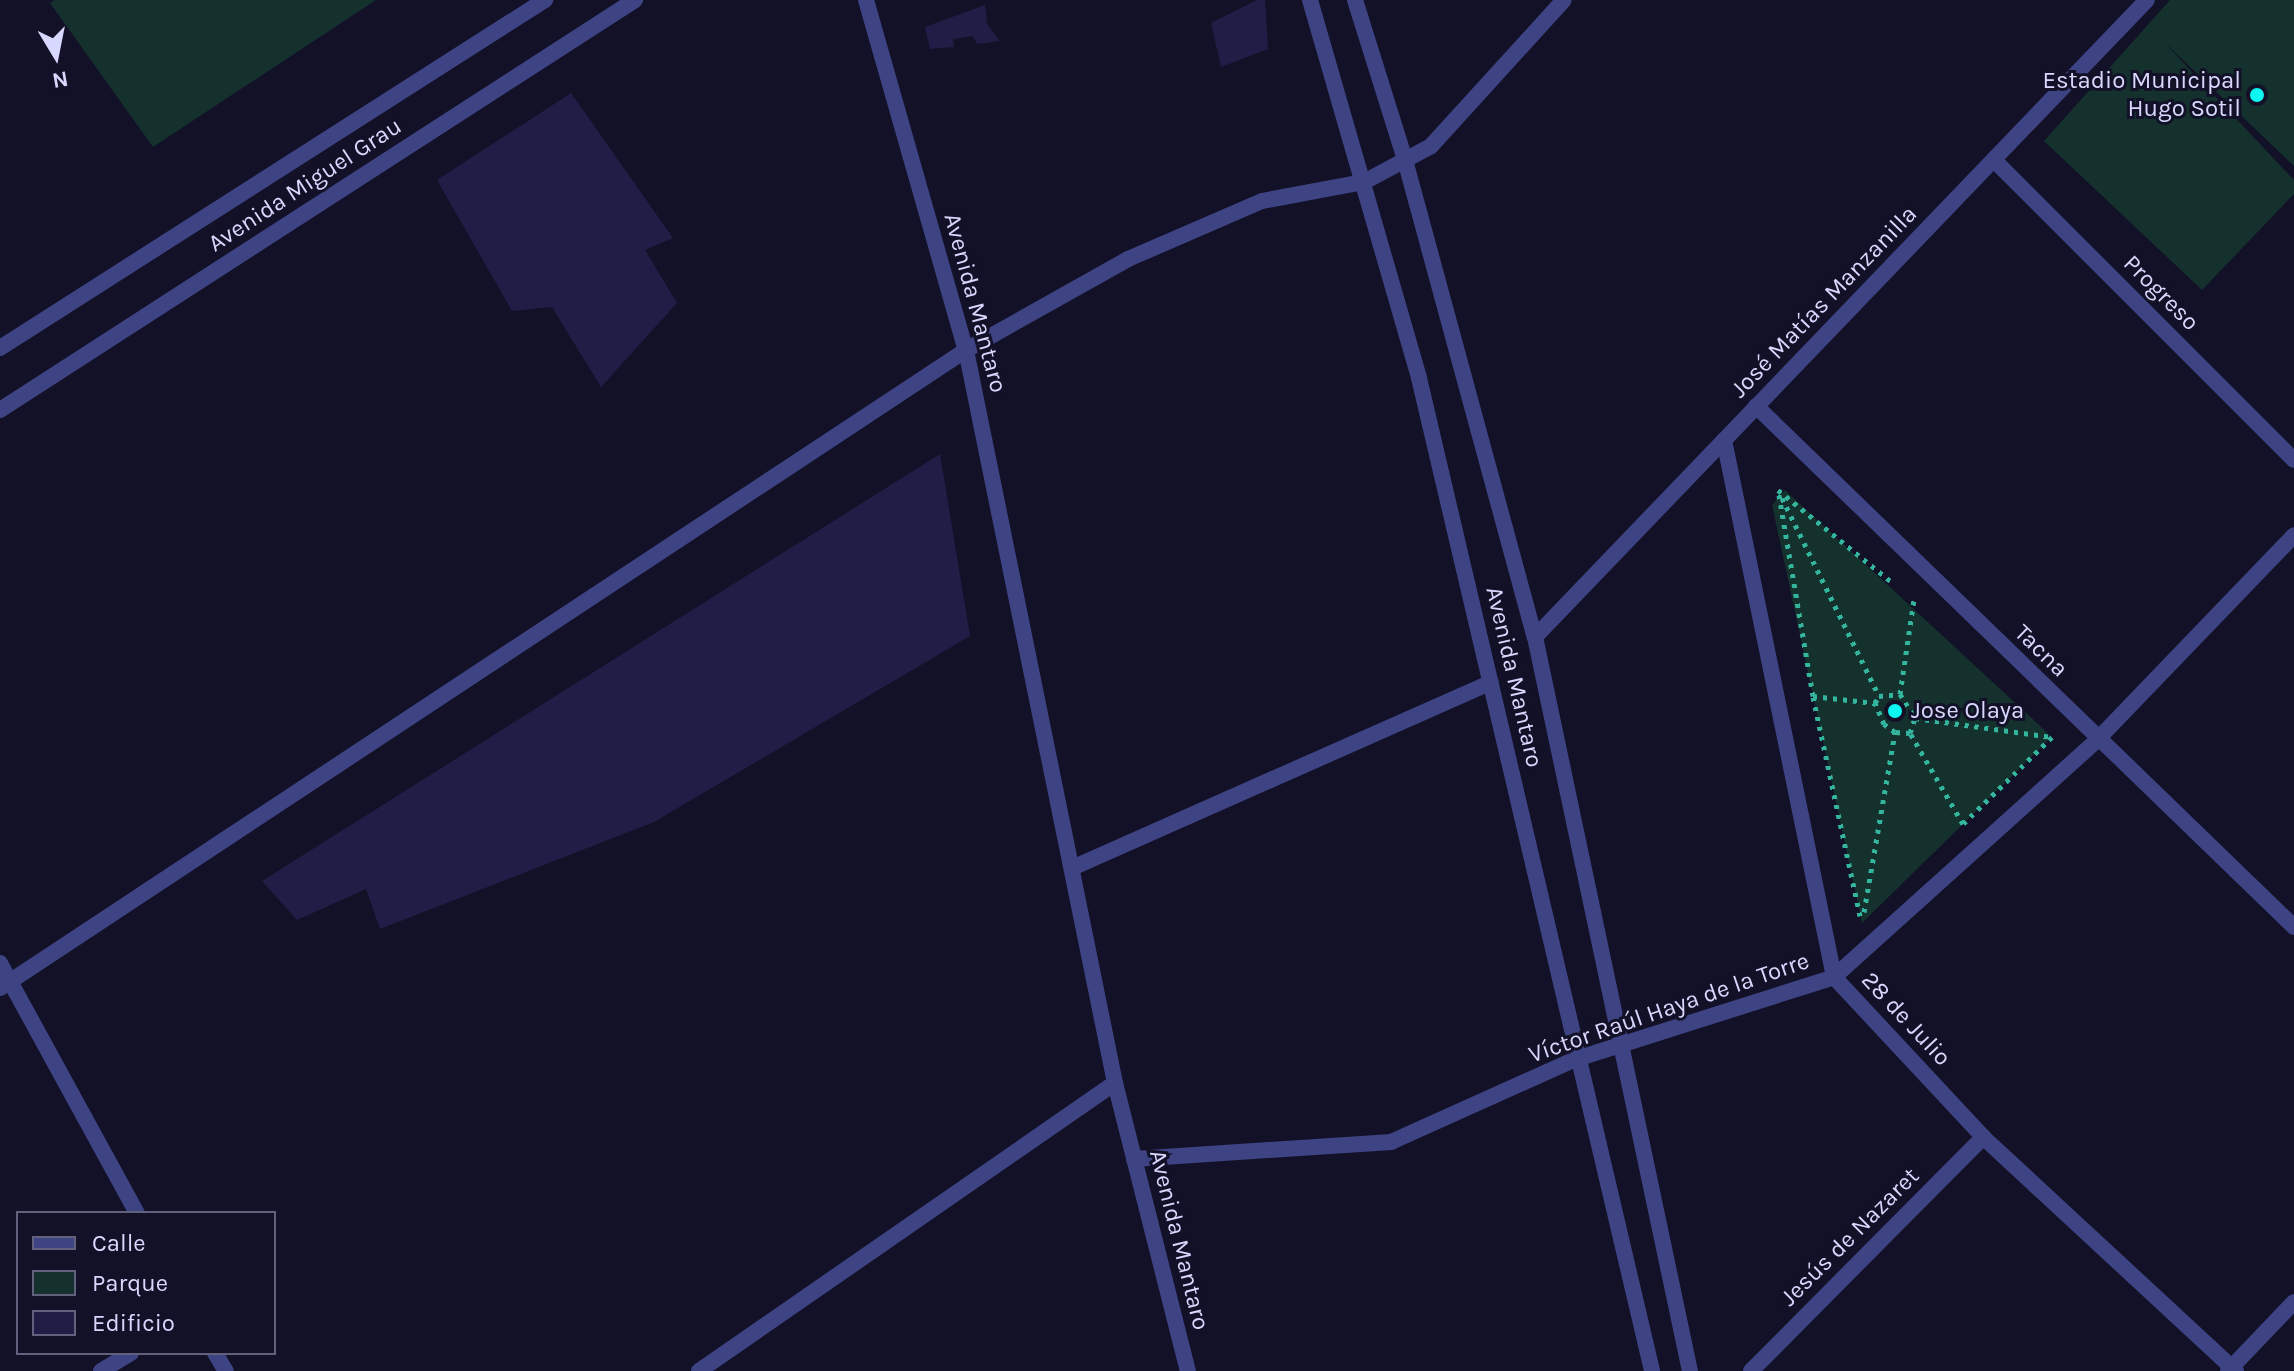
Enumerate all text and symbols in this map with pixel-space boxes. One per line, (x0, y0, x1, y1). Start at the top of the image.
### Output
north arrow (16, 16, 96, 96)
text: N (50, 65, 70, 94)
place label: Estadio Municipal Hugo Sotil (2042, 67, 2241, 123)
marker: Estadio Municipal Hugo Sotil (2248, 86, 2266, 104)
street label: Avenida Miguel Grau (203, 112, 407, 258)
street label: José Matías Manzanilla (1725, 200, 1923, 404)
street label: Avenida Mantaro (937, 210, 1013, 396)
street label: Progreso (2117, 249, 2205, 337)
street label: Avenida Mantaro (1479, 584, 1549, 770)
street label: Tacna (2008, 619, 2074, 683)
place label: Jose Olaya (1911, 697, 2024, 725)
marker: Jose Olaya (1886, 702, 1904, 720)
street label: Víctor Raúl Haya de la Torre (1525, 946, 1813, 1070)
street label: 28 de Julio (1855, 966, 1957, 1072)
street label: Avenida Mantaro (1143, 1147, 1215, 1333)
street label: Jesús de Nazaret (1775, 1162, 1925, 1312)
legend (16, 1211, 276, 1355)
text: Calle (92, 1229, 146, 1257)
text: Parque (92, 1269, 168, 1297)
text: Edificio (92, 1309, 175, 1337)

